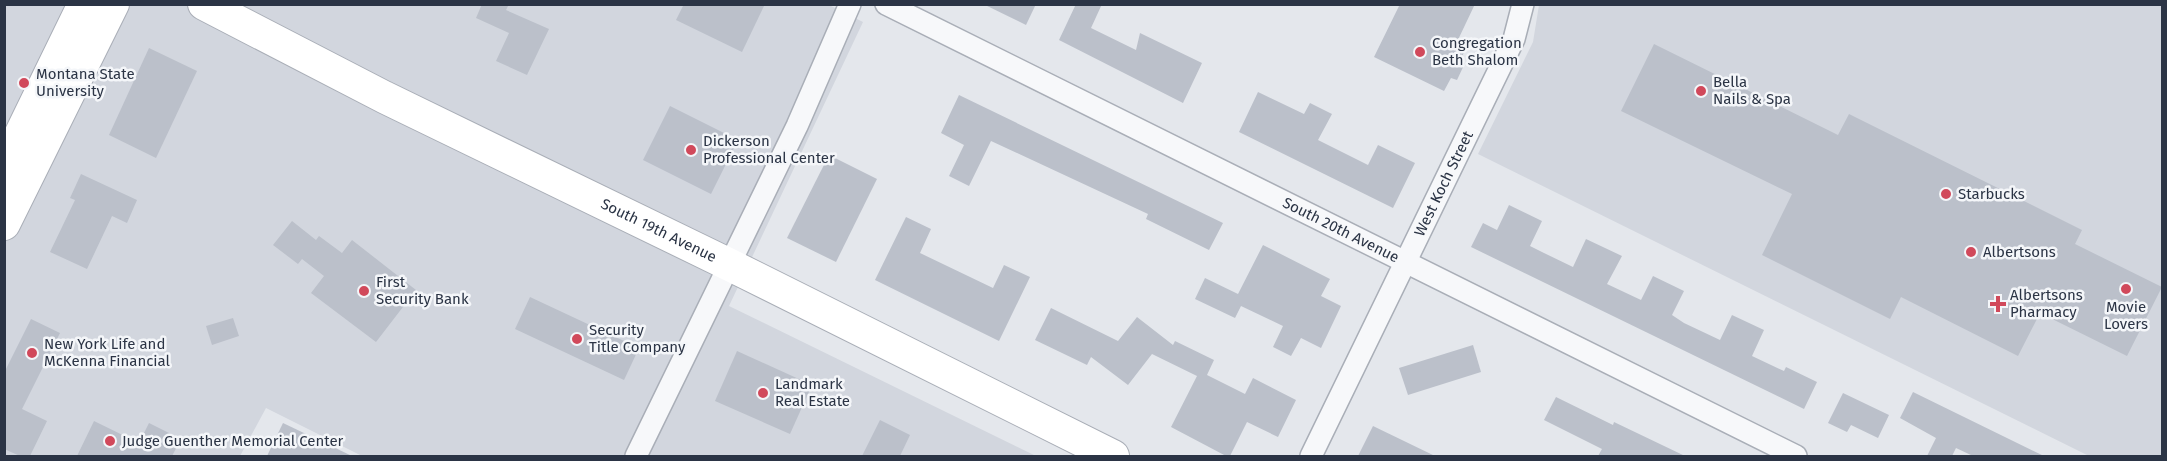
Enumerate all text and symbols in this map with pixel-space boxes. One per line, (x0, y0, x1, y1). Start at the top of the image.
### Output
place label: Congregation Beth Shalom (1432, 34, 1522, 69)
marker: Congregation Beth Shalom (1413, 45, 1427, 59)
place label: Montana State University (36, 65, 135, 100)
place label: Bella Nails & Spa (1713, 73, 1791, 108)
marker: Montana State University (17, 76, 31, 90)
marker: Bella Nails & Spa (1694, 84, 1708, 98)
street label: West Koch Street (1410, 127, 1477, 239)
place label: Dickerson Professional Center (703, 132, 835, 167)
marker: Dickerson Professional Center (684, 143, 698, 157)
place label: Starbucks (1958, 185, 2025, 203)
marker: Starbucks (1939, 187, 1953, 201)
street label: South 20th Avenue (1280, 194, 1402, 266)
street label: South 19th Avenue (598, 195, 719, 266)
place label: Albertsons (1983, 243, 2056, 261)
marker: Albertsons (1964, 245, 1978, 259)
place label: First Security Bank (376, 273, 469, 308)
marker: Movie Lovers (2119, 282, 2133, 296)
marker: First Security Bank (357, 284, 371, 298)
place label: Albertsons Pharmacy (2010, 286, 2083, 321)
marker: Albertsons Pharmacy (1991, 297, 2005, 311)
place label: Movie Lovers (2104, 298, 2148, 333)
place label: Security Title Company (589, 321, 686, 356)
marker: Security Title Company (570, 332, 584, 346)
place label: New York Life and McKenna Financial (44, 335, 171, 370)
marker: New York Life and McKenna Financial (25, 346, 39, 360)
place label: Landmark Real Estate (775, 375, 850, 410)
marker: Landmark Real Estate (756, 386, 770, 400)
place label: Judge Guenther Memorial Center (122, 432, 344, 450)
marker: Judge Guenther Memorial Center (103, 434, 117, 448)

